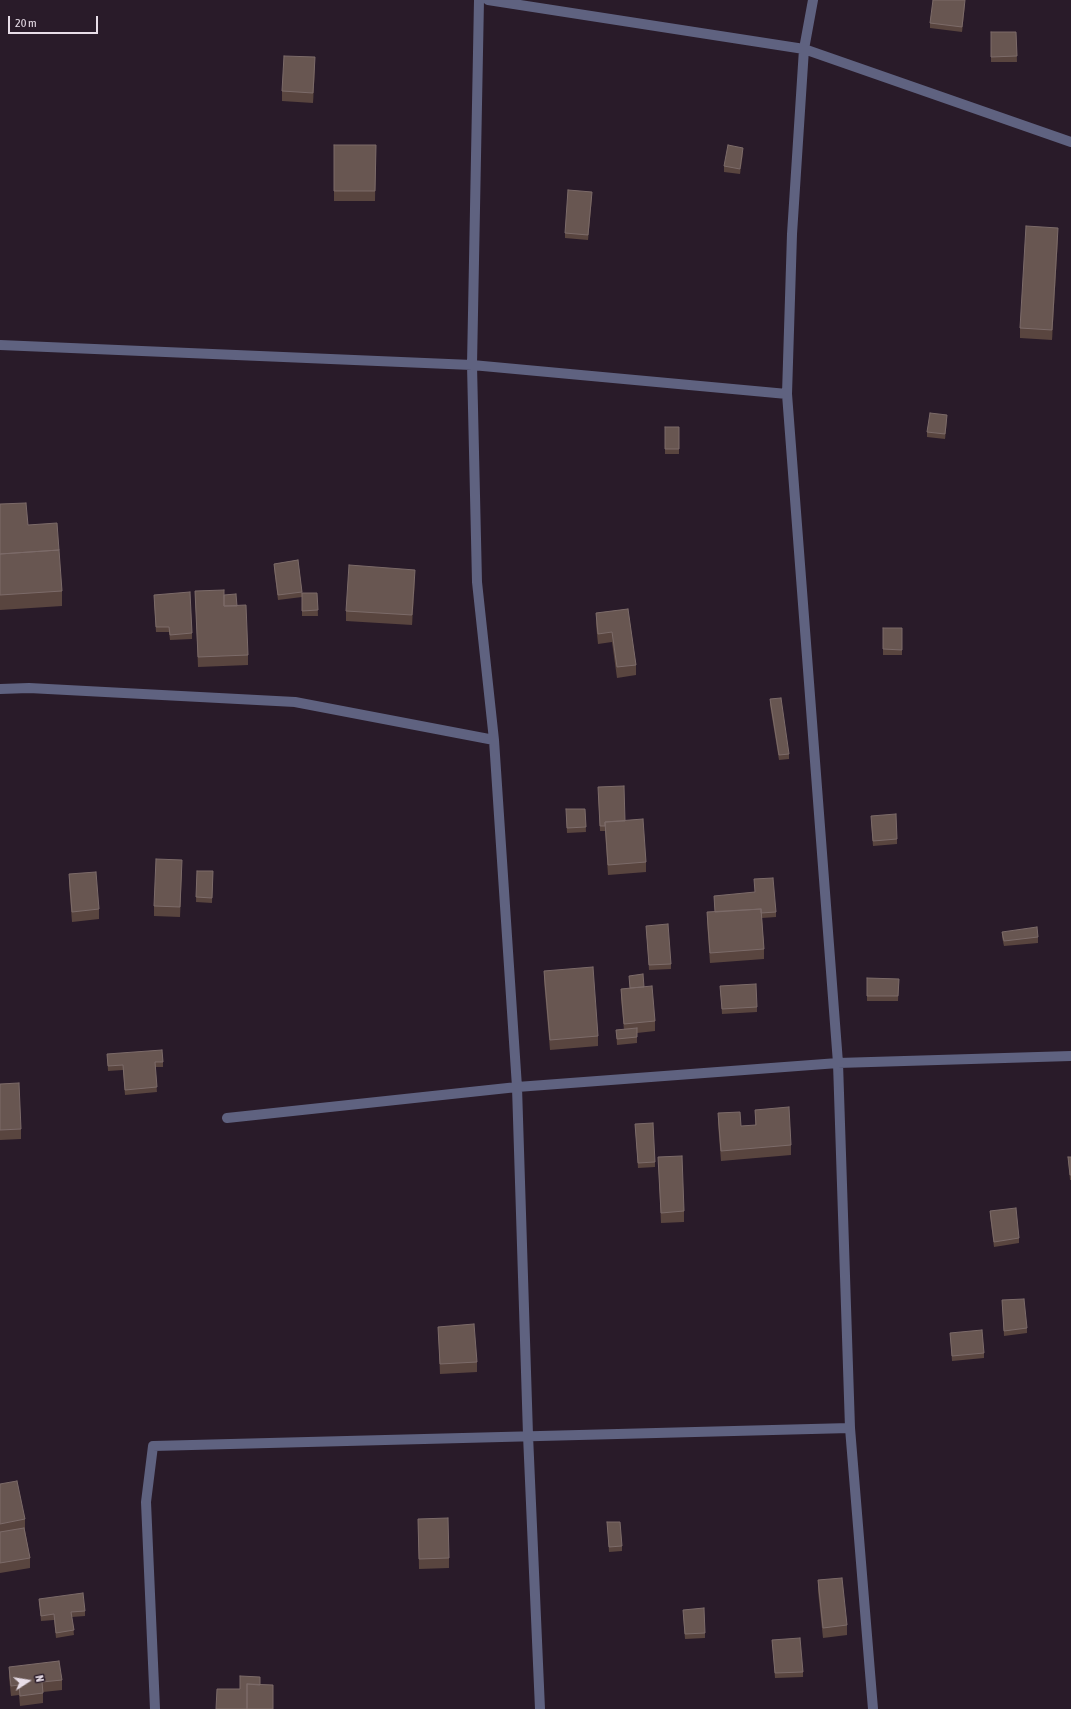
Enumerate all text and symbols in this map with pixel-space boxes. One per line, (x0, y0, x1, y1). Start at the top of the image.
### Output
scale bar (10, 8, 100, 34)
text: 20 m (15, 16, 37, 30)
north arrow (8, 1661, 48, 1701)
text: N (33, 1674, 46, 1683)

